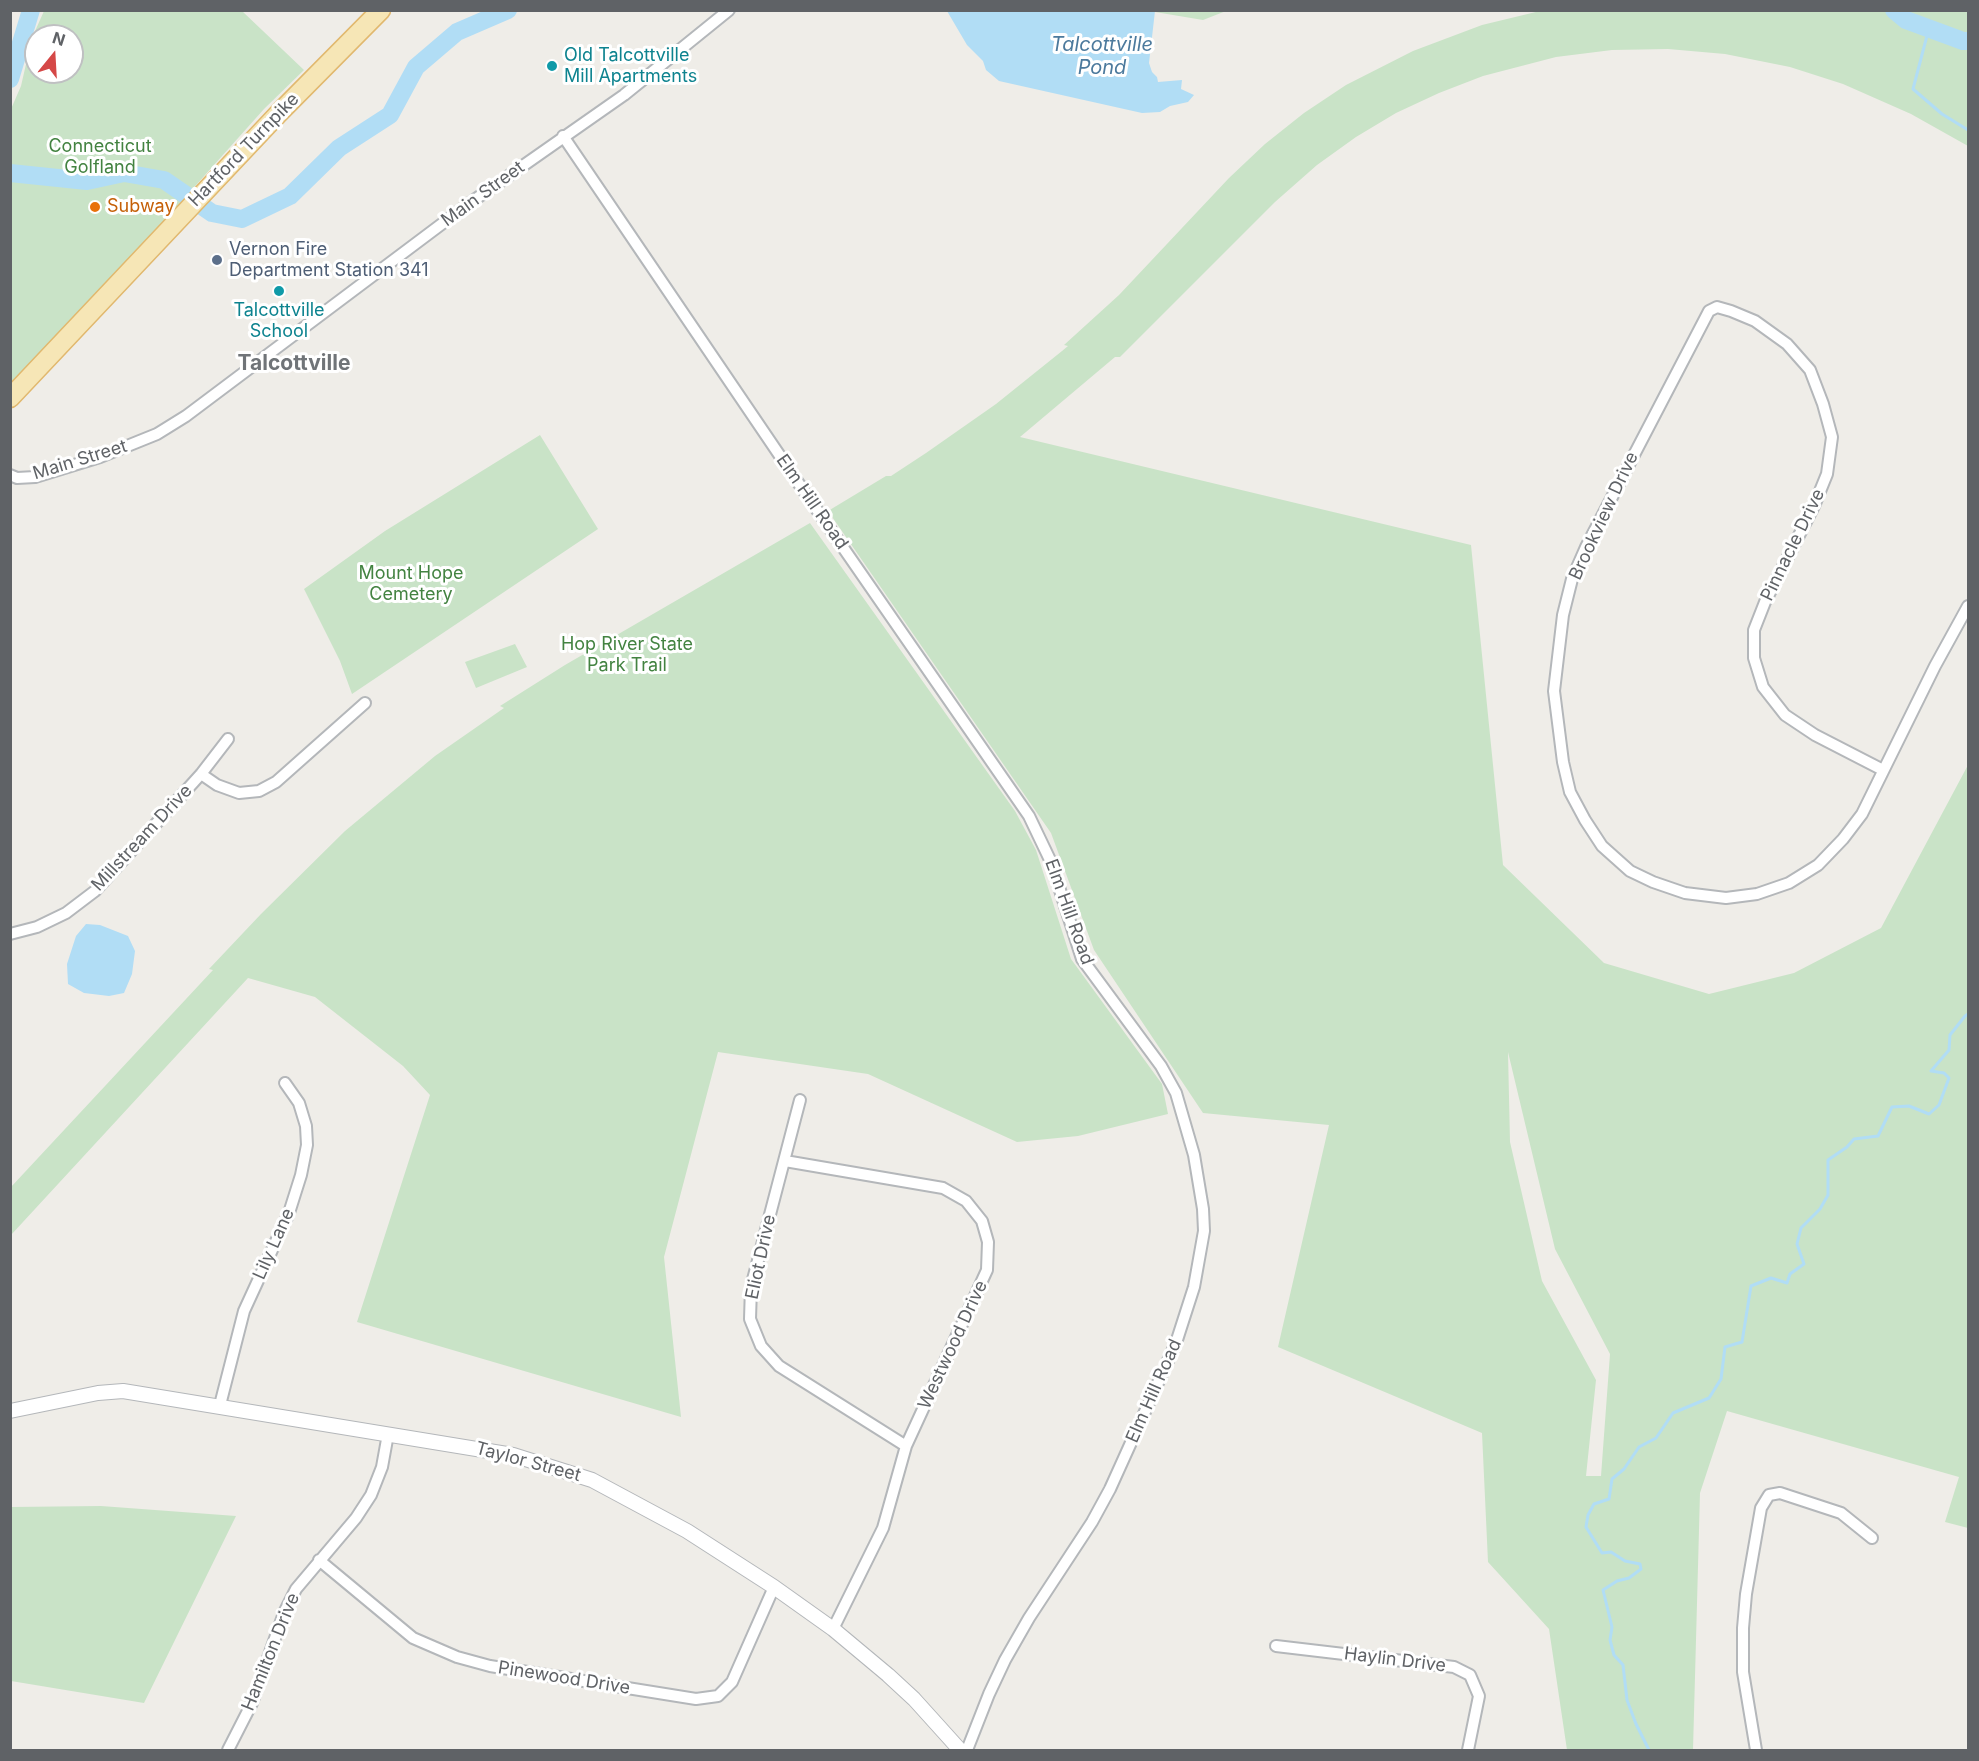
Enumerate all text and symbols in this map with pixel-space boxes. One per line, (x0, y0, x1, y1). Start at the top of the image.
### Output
north arrow (24, 24, 84, 84)
text: N (50, 27, 68, 50)
water label: Talcottville Pond (1051, 33, 1153, 80)
place label: Old Talcottville Mill Apartments (564, 45, 697, 88)
marker: Old Talcottville Mill Apartments (545, 59, 559, 73)
street label: Hartford Turnpike (184, 89, 304, 211)
park label: Connecticut Golfland (48, 136, 152, 178)
street label: Main Street (437, 157, 529, 231)
place label: Subway (107, 196, 175, 218)
marker: Subway (88, 200, 102, 214)
place label: Vernon Fire Department Station 341 (229, 239, 429, 282)
marker: Vernon Fire Department Station 341 (210, 253, 224, 267)
marker: Talcottville School (272, 284, 286, 298)
place label: Talcottville School (233, 300, 325, 342)
district label: Talcottville (238, 351, 350, 377)
street label: Main Street (30, 435, 130, 485)
street label: Brookview Drive (1565, 449, 1643, 583)
street label: Elm Hill Road (771, 450, 853, 554)
street label: Pinnacle Drive (1757, 485, 1829, 605)
park label: Mount Hope Cemetery (359, 563, 463, 606)
park label: Hop River State Park Trail (561, 634, 693, 676)
street label: Millstream Drive (87, 780, 197, 896)
street label: Elm Hill Road (1040, 856, 1098, 968)
street label: Lily Lane (249, 1205, 299, 1283)
street label: Eliot Drive (742, 1213, 780, 1301)
street label: Westwood Drive (914, 1277, 992, 1413)
street label: Elm Hill Road (1122, 1336, 1186, 1446)
street label: Taylor Street (473, 1438, 583, 1486)
street label: Hamilton Drive (238, 1590, 304, 1714)
street label: Haylin Drive (1343, 1643, 1447, 1677)
street label: Pinewood Drive (496, 1657, 632, 1699)

